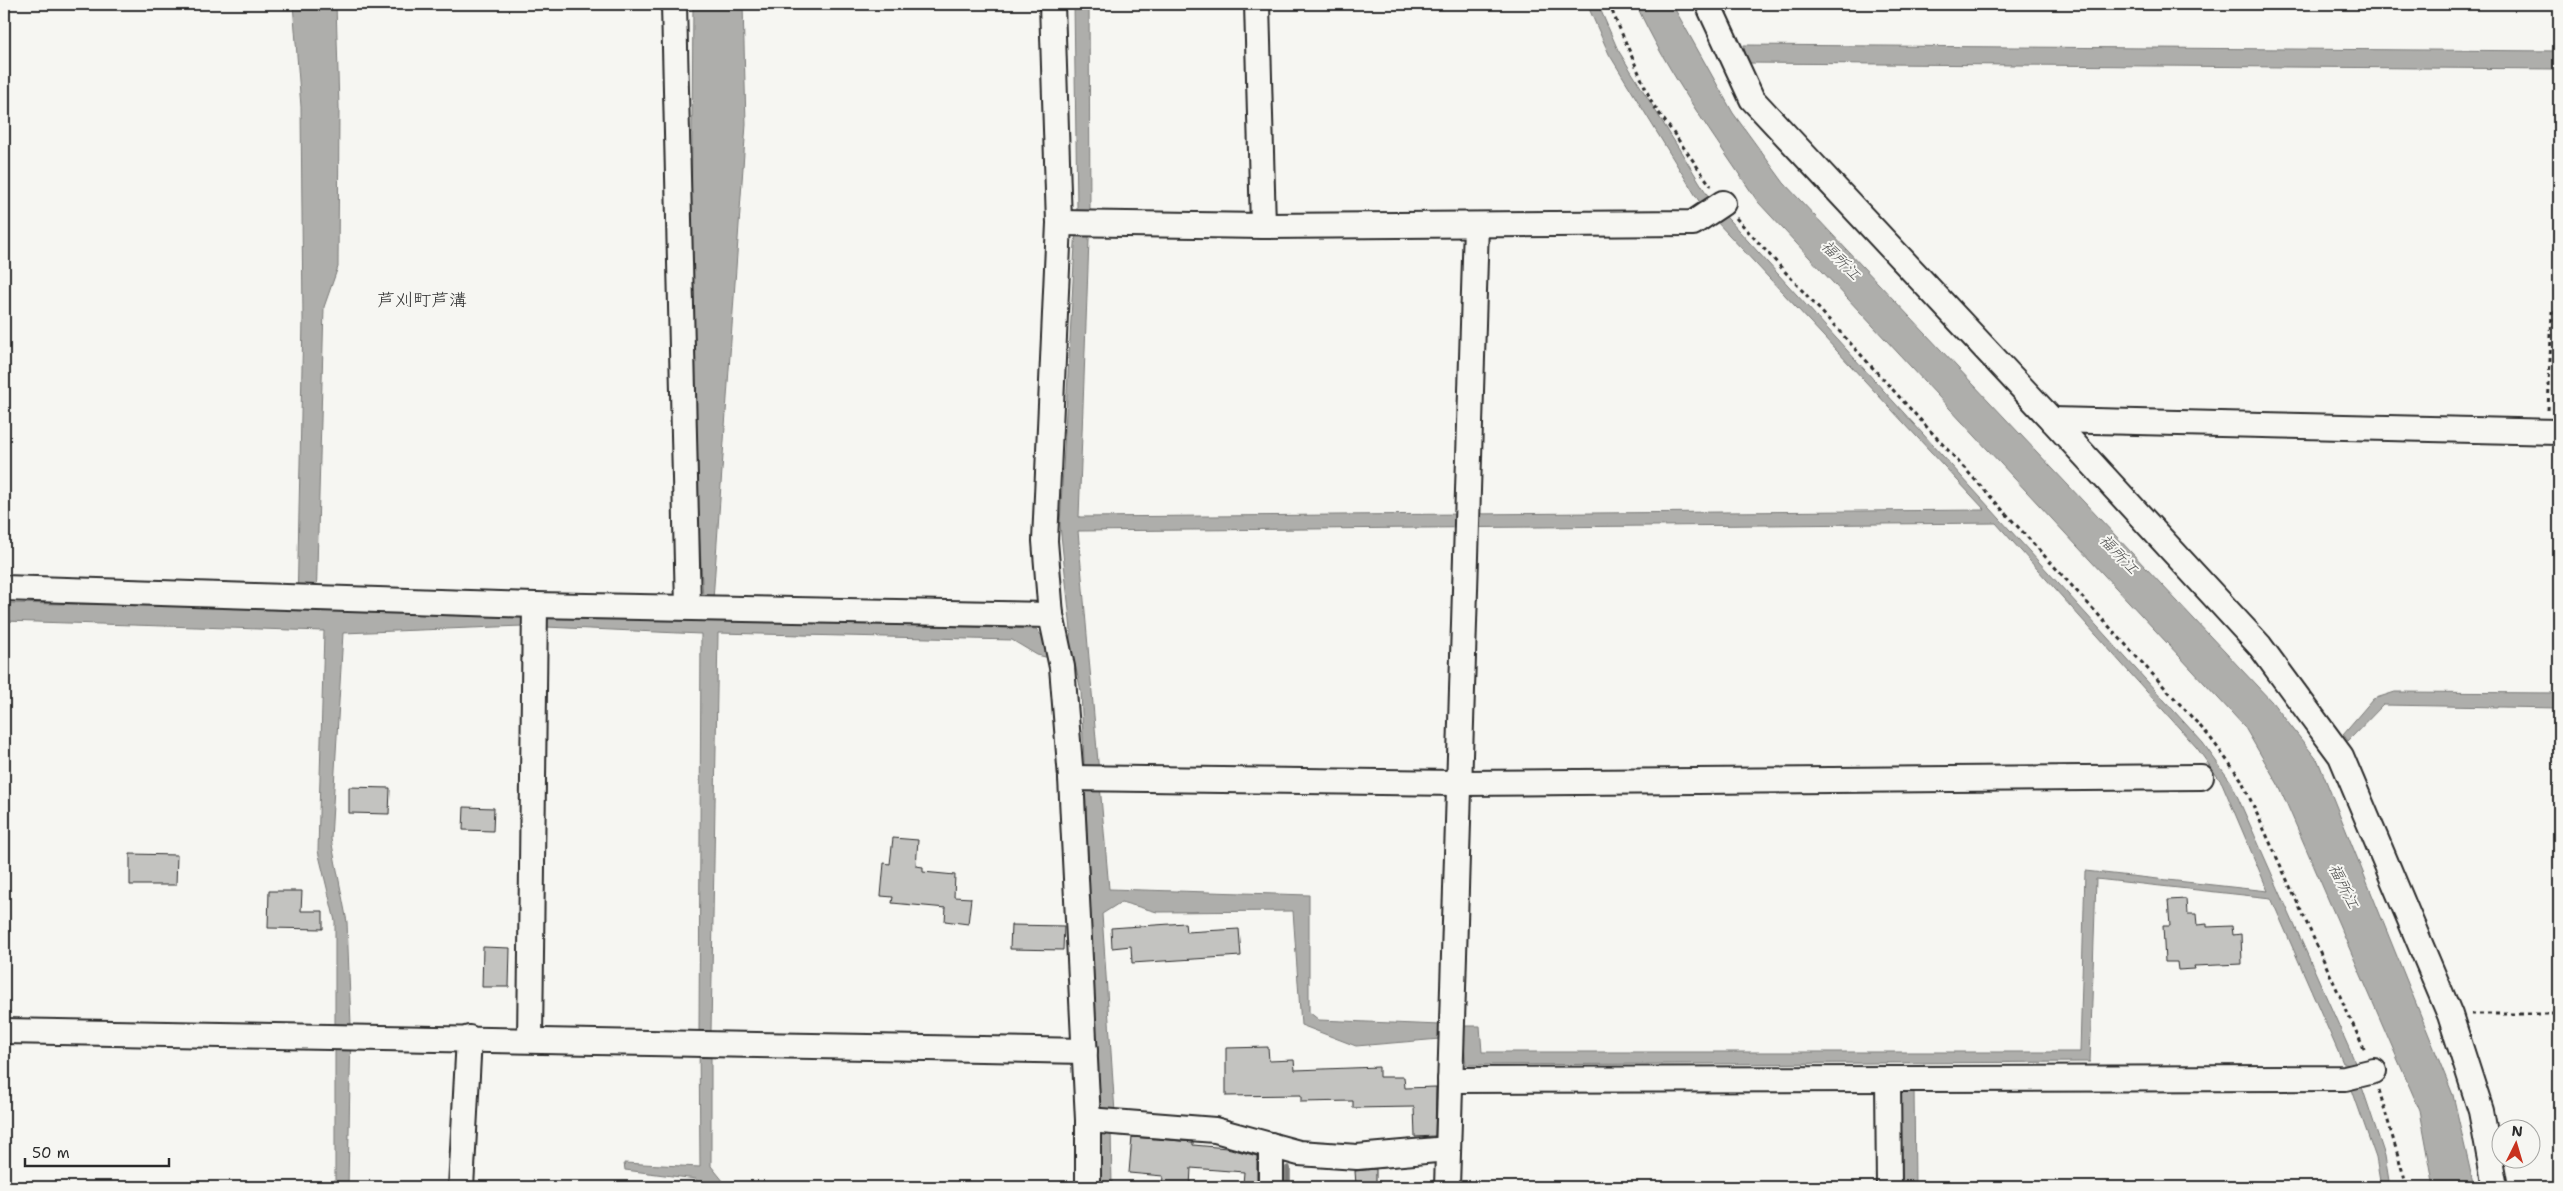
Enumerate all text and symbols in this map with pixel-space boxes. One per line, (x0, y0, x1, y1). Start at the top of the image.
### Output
water label: 福所江 (1817, 235, 1866, 285)
district label: 芦刈町芦溝 (377, 288, 467, 312)
water label: 福所江 (2095, 529, 2144, 579)
water label: 福所江 (2324, 860, 2364, 913)
north arrow (2490, 1118, 2540, 1168)
text: N (2511, 1122, 2523, 1140)
scale bar (25, 1136, 169, 1168)
text: 50 m (32, 1143, 70, 1163)

